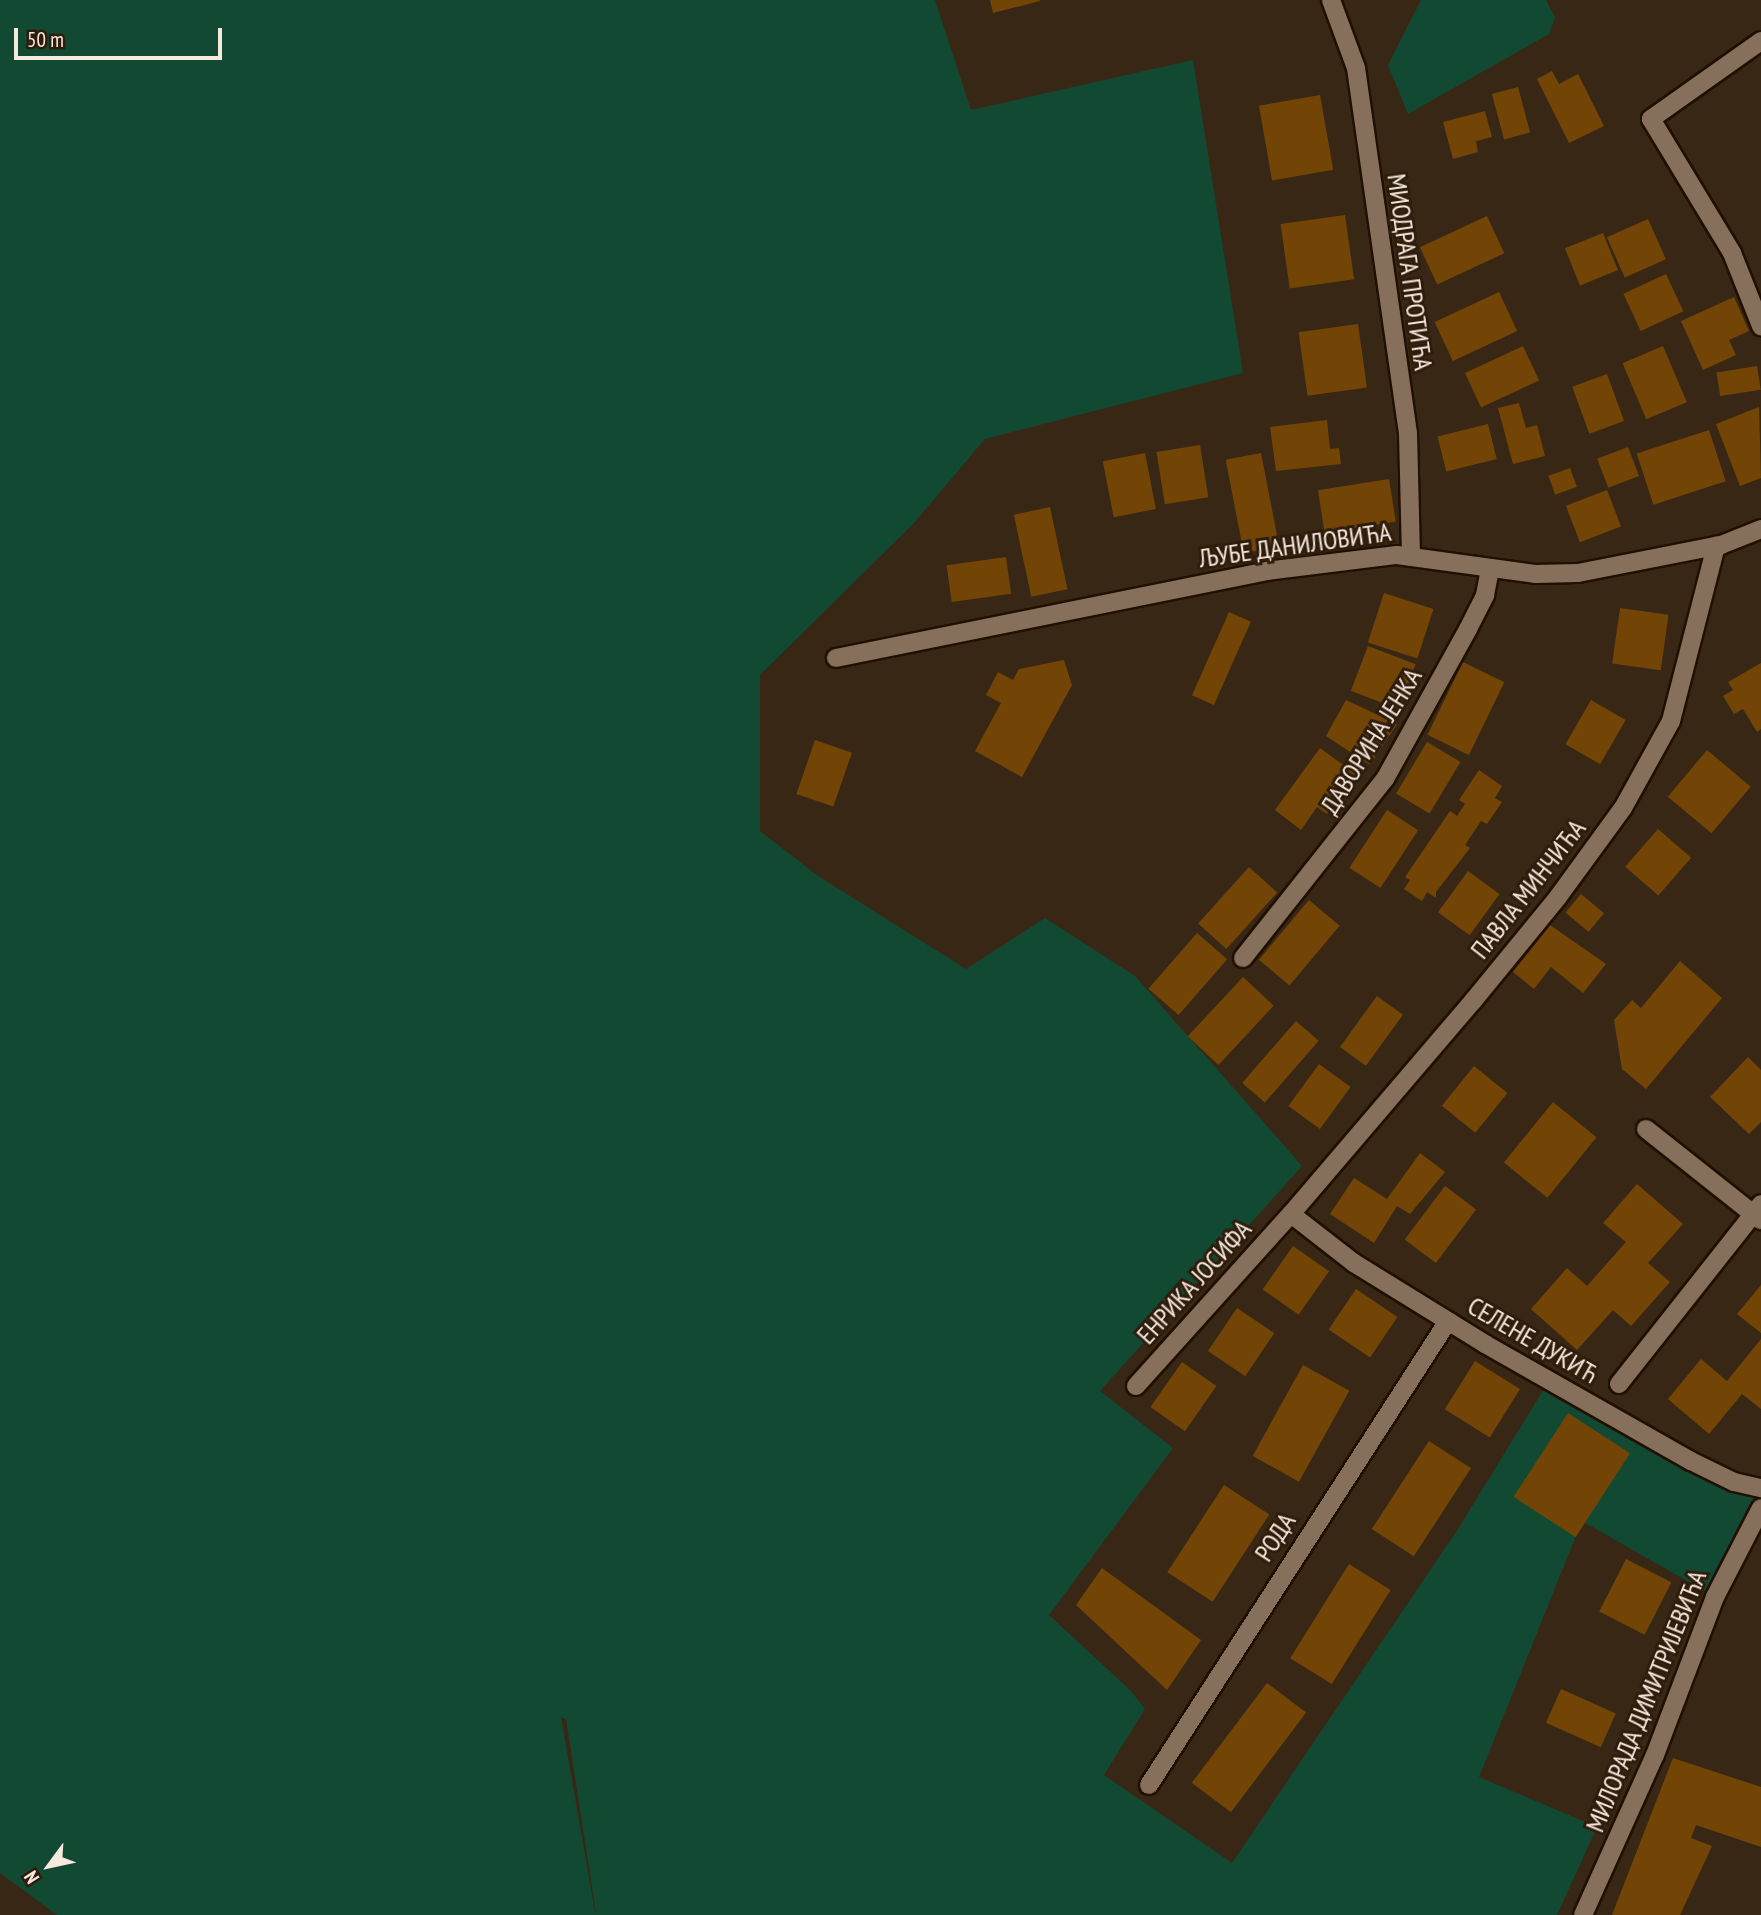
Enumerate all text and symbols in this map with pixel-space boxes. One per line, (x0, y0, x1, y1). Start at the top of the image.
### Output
scale bar (18, 14, 226, 58)
text: 50 m (27, 26, 64, 53)
street label: МИОДРАГА ПРОТИЋА (1381, 171, 1439, 373)
street label: ЉУБЕ ДАНИЛОВИЋА (1197, 516, 1393, 574)
street label: ДАВОРИНА ЈЕНКА (1314, 662, 1428, 820)
street label: ПАВЛА МИНЧИЋА (1464, 813, 1592, 965)
street label: ЕНРИКА ЈОСИФА (1130, 1213, 1258, 1351)
street label: СЕЛЕНЕ ДУКИЋ (1462, 1290, 1604, 1390)
street label: РОДА (1248, 1507, 1302, 1567)
street label: МИЛОРАДА ДИМИТРИЈЕВИЋА (1579, 1565, 1713, 1837)
north arrow (14, 1831, 84, 1901)
text: N (19, 1867, 44, 1888)

